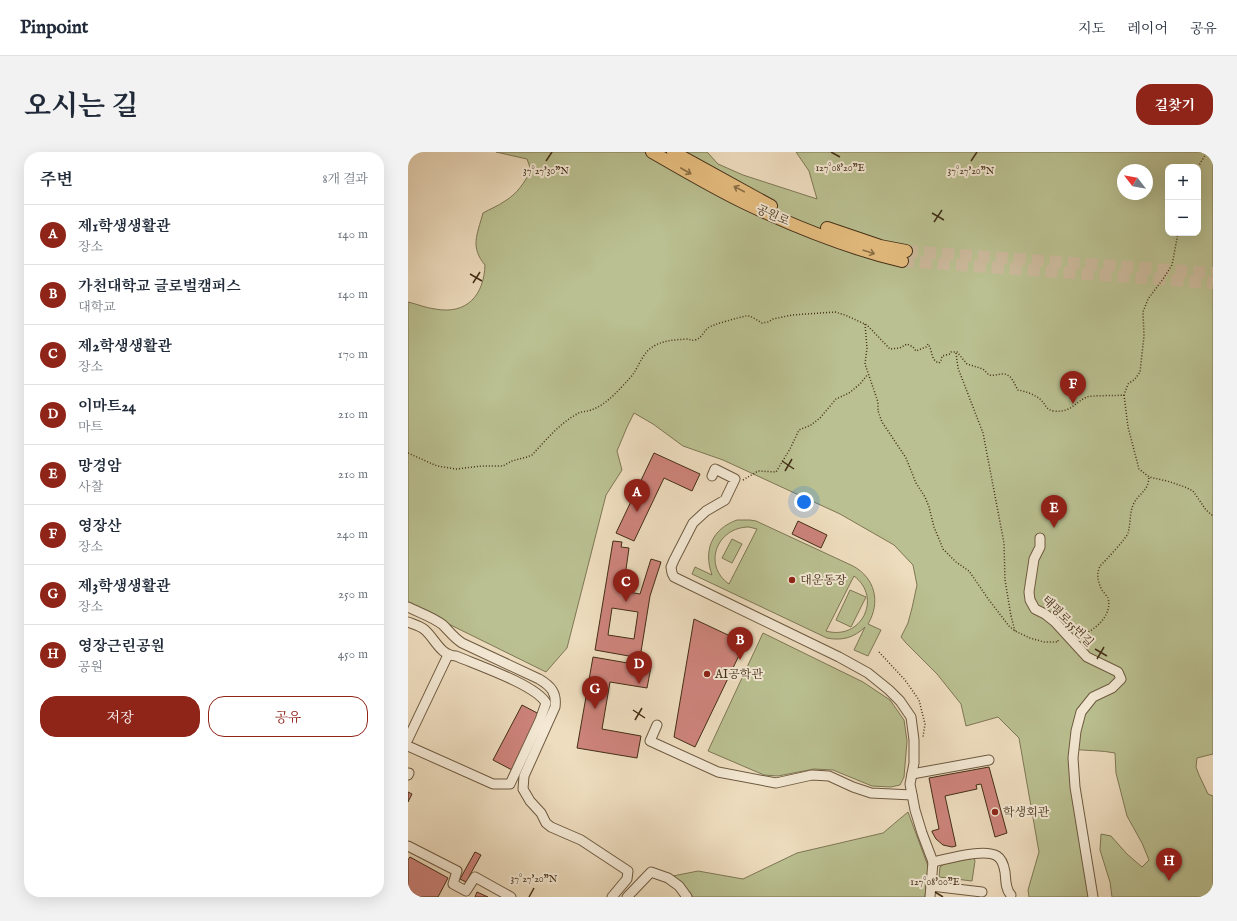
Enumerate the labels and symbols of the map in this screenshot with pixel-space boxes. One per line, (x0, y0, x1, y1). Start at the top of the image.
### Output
text: 127°08'20"E (815, 162, 865, 175)
north arrow (1117, 164, 1153, 200)
text: 37°27'30"N (523, 165, 569, 178)
text: 37°27'20"N (948, 165, 995, 178)
one-way arrow (680, 168, 692, 176)
one-way arrow (733, 185, 745, 193)
street label: 공원로 (754, 202, 792, 229)
one-way arrow (862, 249, 875, 256)
pin: F (1060, 371, 1086, 404)
pin: A (624, 479, 650, 512)
your location (794, 492, 814, 512)
pin: E (1041, 495, 1067, 528)
pin: C (613, 569, 639, 602)
place label: 대운동장 (800, 573, 847, 588)
marker: 대운동장 (787, 575, 797, 585)
street label: 태평로55번길 (1039, 592, 1097, 650)
pin: B (727, 627, 753, 660)
pin: D (626, 651, 652, 684)
place label: AI공학관 (714, 667, 763, 682)
marker: AI공학관 (702, 669, 712, 679)
pin: G (582, 676, 608, 709)
place label: 학생회관 (1003, 805, 1050, 820)
marker: 학생회관 (990, 807, 1000, 817)
pin: H (1156, 848, 1182, 881)
text: 37°27'20"N (511, 873, 558, 886)
text: 127°08'00"E (910, 876, 960, 889)

